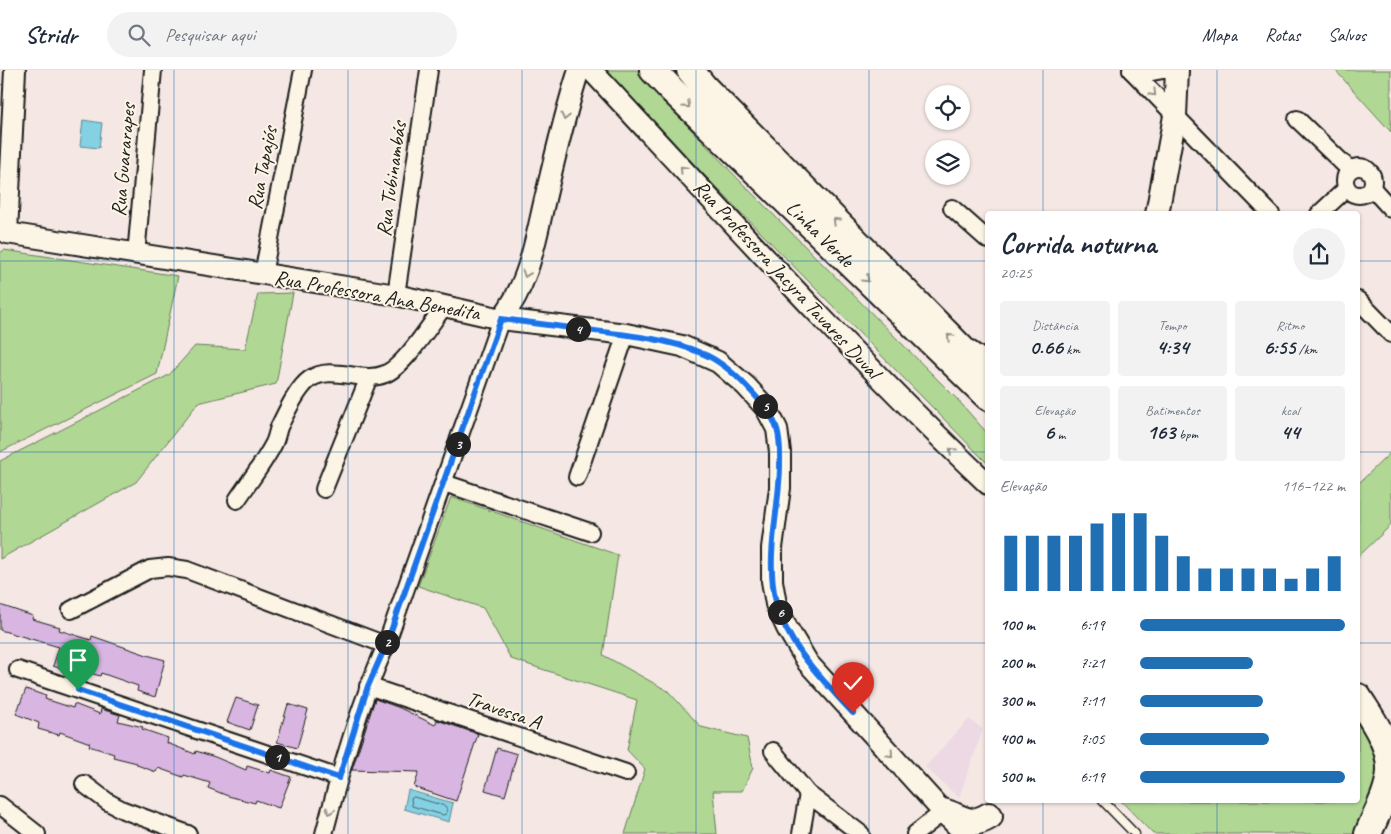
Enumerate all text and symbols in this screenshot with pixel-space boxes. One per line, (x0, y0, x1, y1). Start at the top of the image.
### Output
search box (107, 12, 457, 57)
text: Stridr (25, 20, 77, 50)
icon: search (125, 21, 153, 49)
text: Pesquisar aqui (165, 23, 255, 47)
text: Mapa (1202, 24, 1237, 46)
text: Rotas (1265, 24, 1300, 46)
text: Salvos (1328, 24, 1366, 46)
map controls (925, 85, 970, 185)
button: locate (925, 85, 970, 130)
one-way arrow (1147, 87, 1156, 96)
one-way arrow (681, 99, 690, 108)
street label: Rua Guararapes (105, 101, 141, 218)
one-way arrow (560, 112, 571, 121)
street label: Rua Tubinambás (370, 118, 412, 238)
street label: Rua Tapajós (241, 122, 283, 212)
button: layers (925, 140, 970, 185)
one-way arrow (680, 165, 689, 174)
street label: Rua Professora Jacyra Tavares Duval (688, 174, 888, 386)
street label: Linha Verde (781, 195, 861, 274)
one-way arrow (833, 218, 842, 227)
text: Corrida noturna (1000, 226, 1156, 261)
button: share (1293, 228, 1345, 280)
text: 20:25 (1000, 263, 1032, 283)
street label: Rua Professora Ana Benedita (272, 264, 483, 326)
one-way arrow (522, 270, 532, 278)
one-way arrow (861, 273, 870, 282)
pin: 4 (566, 316, 590, 342)
text: Distância (1032, 317, 1078, 334)
text: Tempo (1159, 317, 1186, 334)
text: Ritmo (1276, 317, 1304, 334)
text: 4 (575, 321, 582, 338)
one-way arrow (947, 334, 956, 343)
text: 0.66 (1030, 334, 1063, 360)
text: 4:34 (1156, 334, 1189, 360)
text: 6:55 (1263, 334, 1295, 360)
text: km (1063, 341, 1080, 358)
text: /km (1295, 341, 1317, 358)
pin: 5 (752, 394, 778, 418)
text: 5 (762, 398, 769, 415)
text: Elevação (1035, 402, 1075, 419)
text: Batimentos (1145, 402, 1200, 419)
text: kcal (1281, 402, 1299, 419)
text: 6 (1044, 419, 1054, 445)
text: 163 (1147, 419, 1176, 445)
text: 44 (1281, 419, 1300, 445)
text: m (1054, 426, 1065, 443)
text: bpm (1176, 426, 1198, 443)
pin: 3 (446, 432, 470, 456)
text: 3 (455, 436, 462, 453)
one-way arrow (949, 448, 958, 457)
text: Elevação (1000, 476, 1046, 496)
text: 116–122 m (1282, 476, 1345, 496)
pin: 6 (768, 600, 792, 624)
text: 6 (777, 604, 784, 621)
text: 100 m (1000, 615, 1035, 635)
text: 6:19 (1080, 615, 1105, 635)
pin: 2 (374, 630, 400, 654)
text: 2 (384, 634, 391, 651)
pin (57, 639, 99, 690)
icon: arrive (64, 646, 92, 674)
text: 200 m (1000, 653, 1035, 673)
text: 7:21 (1080, 653, 1105, 673)
pin (832, 662, 874, 713)
icon: check (839, 669, 867, 697)
street label: Travessa A (463, 685, 546, 735)
text: 300 m (1000, 691, 1035, 711)
text: 7:11 (1080, 691, 1105, 711)
text: 400 m (1000, 729, 1035, 749)
text: 7:05 (1080, 729, 1105, 749)
pin: 1 (264, 744, 290, 770)
one-way arrow (884, 748, 893, 757)
text: 1 (274, 749, 281, 766)
text: 500 m (1000, 767, 1034, 787)
text: 6:19 (1080, 767, 1105, 787)
one-way arrow (325, 807, 336, 816)

